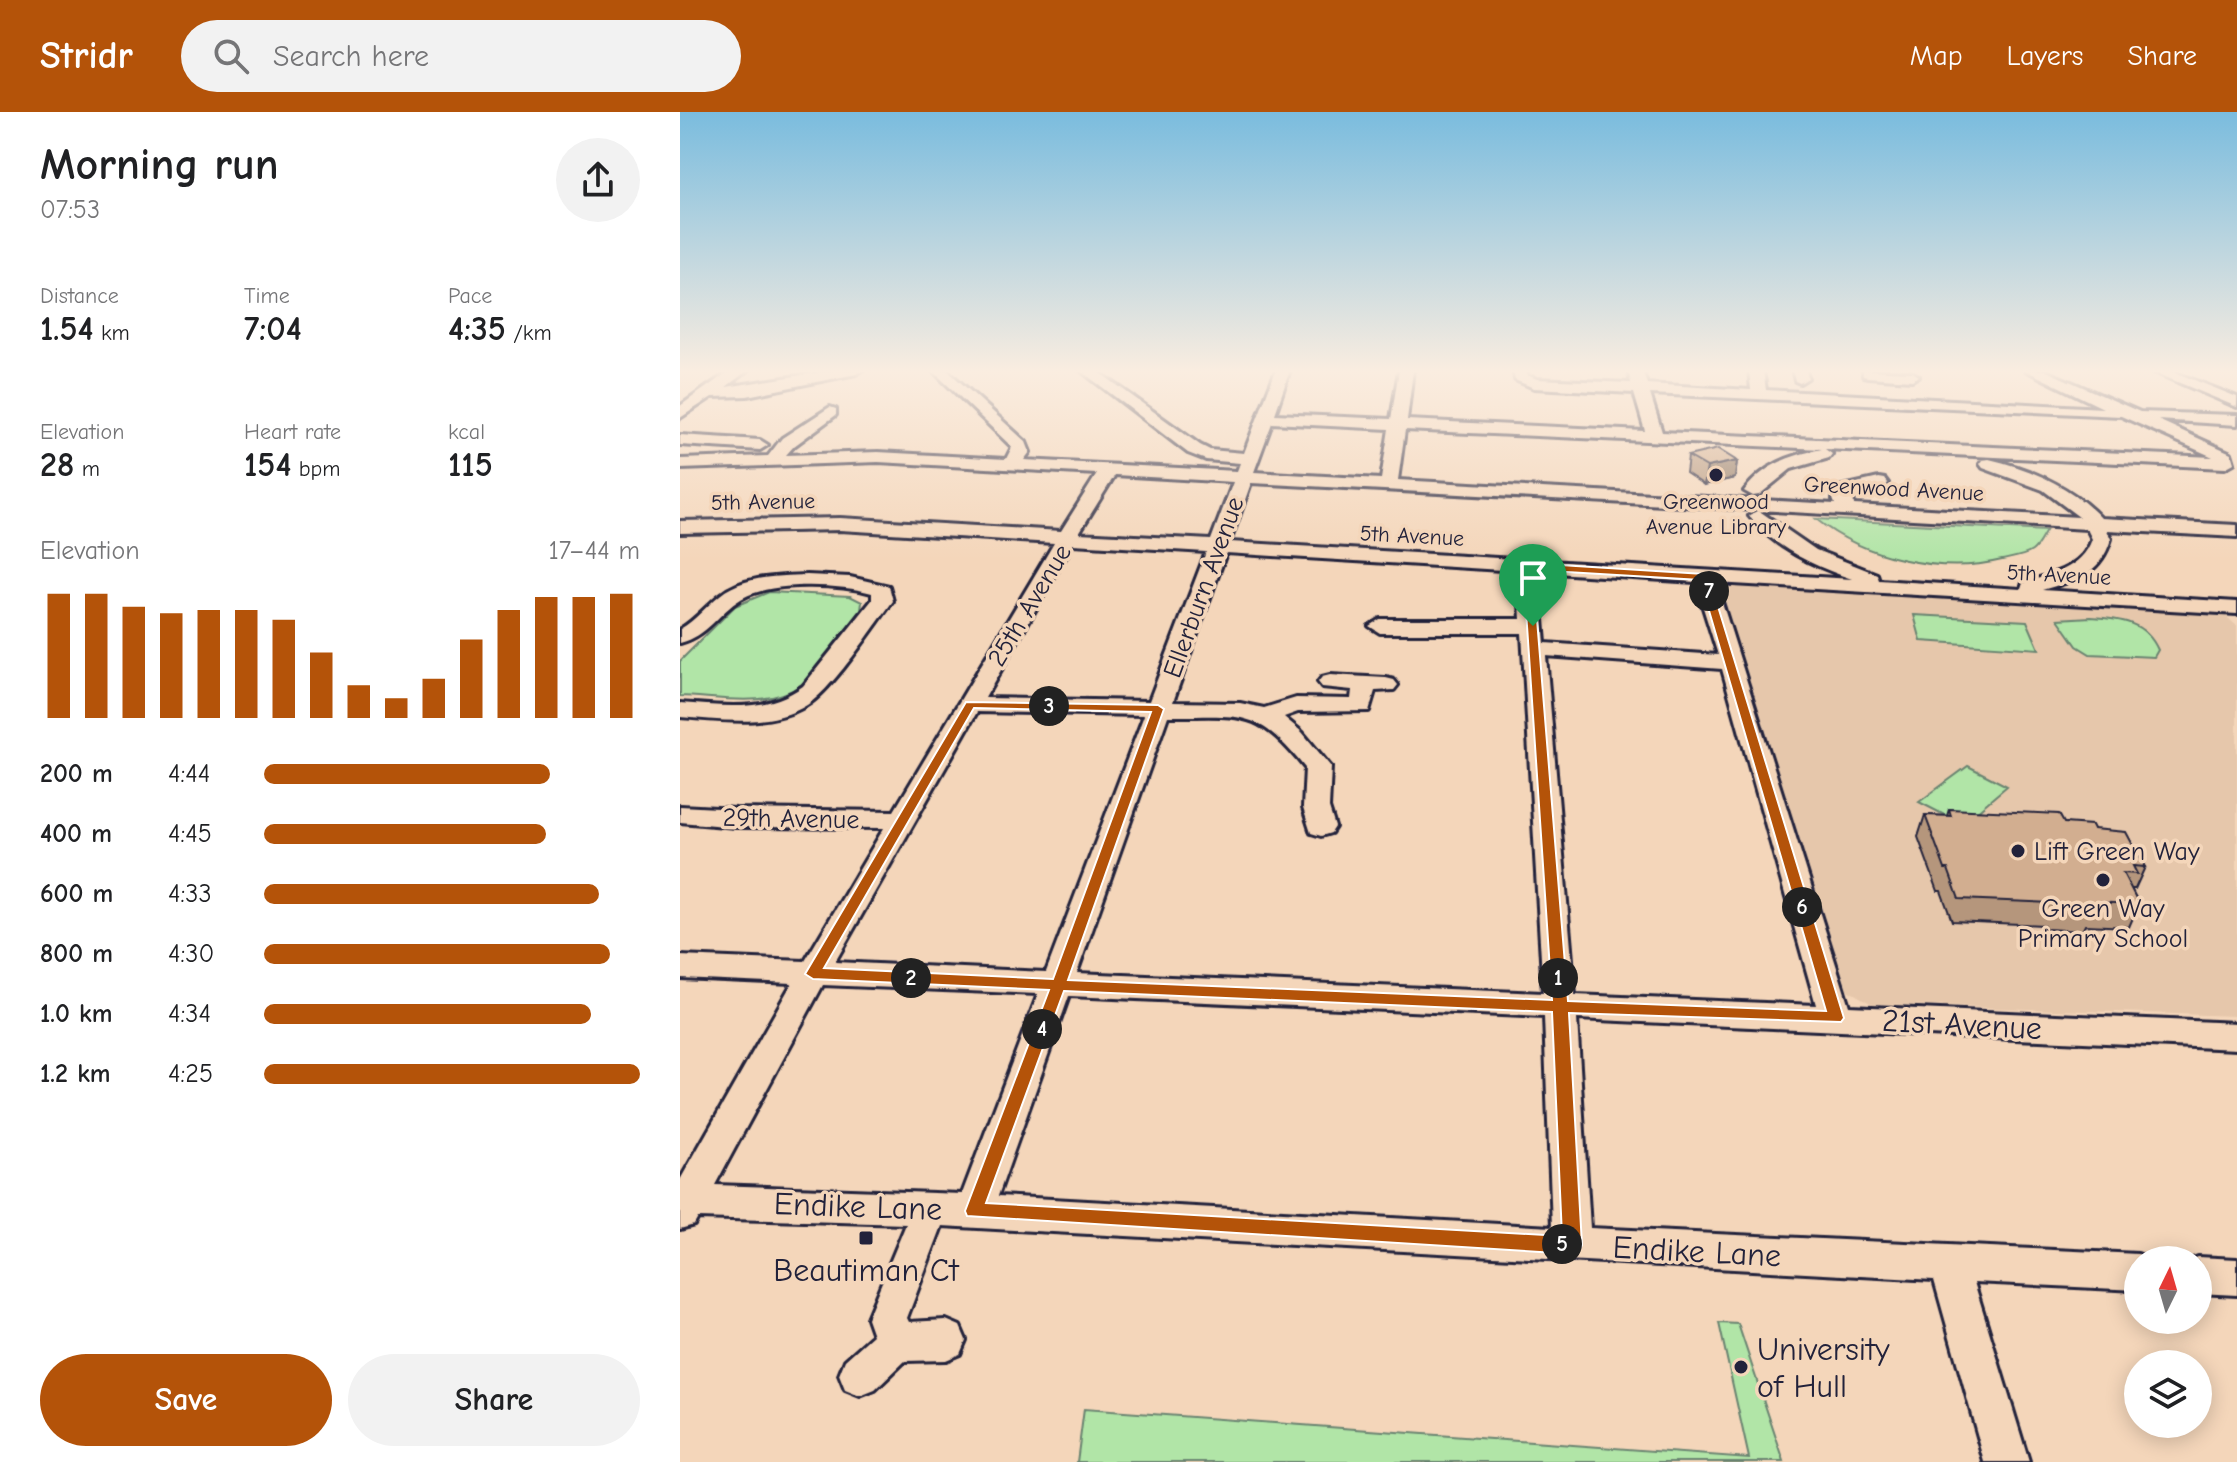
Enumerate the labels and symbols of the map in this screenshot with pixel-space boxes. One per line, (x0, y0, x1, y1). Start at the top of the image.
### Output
marker: Greenwood Avenue Library (1707, 466, 1725, 484)
street label: Greenwood Avenue (1803, 471, 1985, 507)
street label: 5th Avenue (711, 488, 815, 516)
place label: Greenwood Avenue Library (1646, 489, 1786, 540)
street label: Ellerburn Avenue (1157, 493, 1251, 682)
street label: 5th Avenue (1359, 520, 1465, 552)
street label: 25th Avenue (982, 539, 1078, 672)
pin (1499, 544, 1567, 626)
street label: 5th Avenue (2006, 559, 2112, 591)
pin: 7 (1689, 571, 1729, 611)
pin: 3 (1029, 686, 1069, 726)
street label: 29th Avenue (722, 803, 860, 835)
place label: Lift Green Way (2034, 837, 2200, 867)
marker: Lift Green Way (2009, 842, 2027, 860)
marker: Green Way Primary School (2094, 871, 2112, 889)
pin: 6 (1782, 887, 1822, 927)
place label: Green Way Primary School (2018, 894, 2188, 954)
pin: 2 (891, 958, 931, 998)
pin: 1 (1538, 958, 1578, 998)
street label: 21st Avenue (1881, 1002, 2043, 1047)
pin: 4 (1022, 1009, 1062, 1049)
street label: Endike Lane (773, 1185, 943, 1228)
pin: 5 (1542, 1224, 1582, 1264)
marker: Beautiman Ct (857, 1229, 875, 1247)
street label: Endike Lane (1612, 1229, 1782, 1274)
north arrow (2124, 1246, 2212, 1334)
place label: Beautiman Ct (773, 1252, 960, 1289)
place label: University of Hull (1757, 1331, 1890, 1405)
marker: University of Hull (1732, 1358, 1750, 1376)

